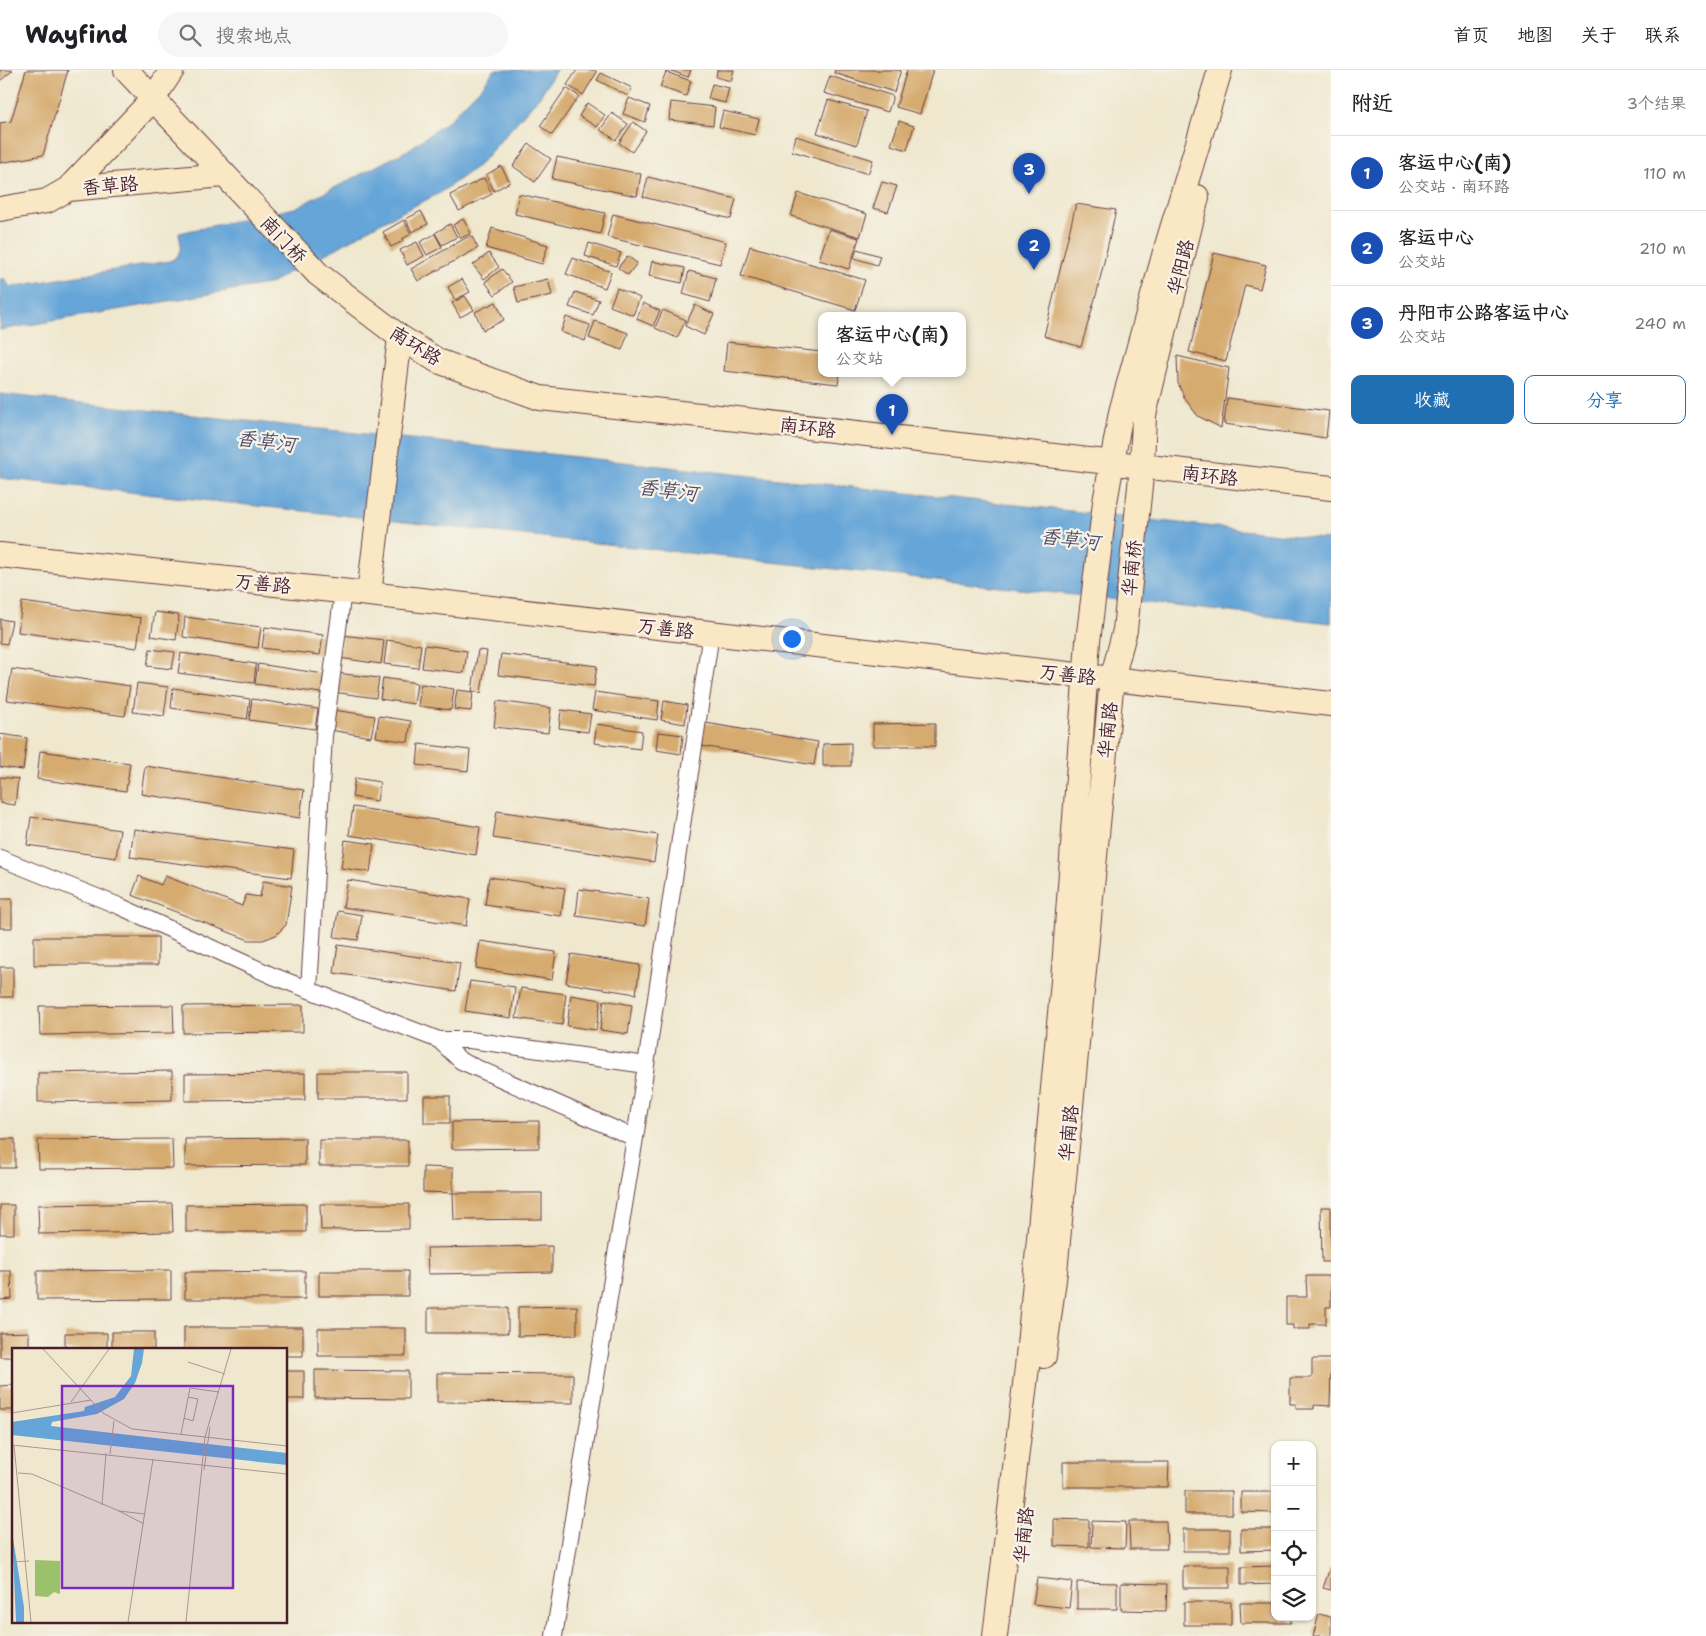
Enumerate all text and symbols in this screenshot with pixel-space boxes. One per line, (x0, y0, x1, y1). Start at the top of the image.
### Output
search box (158, 12, 508, 57)
text: Wayfind (25, 19, 128, 51)
icon: search (176, 21, 204, 49)
text: 搜索地点 (216, 23, 292, 48)
text: 首页 (1453, 23, 1489, 47)
text: 地图 (1517, 23, 1553, 47)
text: 关于 (1581, 23, 1617, 47)
text: 联系 (1645, 23, 1681, 47)
text: 附近 (1351, 89, 1393, 117)
text: 3个结果 (1627, 93, 1686, 114)
text: 客运中心(南) (1398, 150, 1511, 175)
pin: 3 (1013, 153, 1045, 194)
text: 1 (1363, 163, 1371, 184)
text: 110 m (1643, 163, 1686, 184)
street label: 香草路 (81, 171, 140, 200)
text: 公交站 · 南环路 (1398, 176, 1509, 197)
street label: 南门桥 (255, 210, 312, 269)
text: 客运中心 (1398, 225, 1474, 250)
pin: 2 (1018, 229, 1050, 270)
street label: 华阳路 (1161, 236, 1200, 298)
text: 2 (1361, 238, 1373, 259)
text: 210 m (1639, 238, 1686, 259)
text: 公交站 (1398, 251, 1446, 272)
text: 丹阳市公路客运中心 (1398, 300, 1569, 325)
popup (818, 312, 966, 377)
text: 3 (1361, 313, 1373, 334)
text: 240 m (1634, 313, 1686, 334)
street label: 南环路 (385, 320, 447, 371)
text: 客运中心(南) (835, 322, 949, 347)
text: 公交站 (1398, 326, 1446, 347)
text: 公交站 (835, 348, 883, 369)
button: 收藏 (1351, 375, 1514, 424)
button: 分享 (1524, 375, 1686, 424)
pin: 1 (876, 394, 908, 435)
street label: 南环路 (778, 412, 838, 443)
water label: 香草河 (235, 424, 300, 458)
street label: 南环路 (1180, 460, 1240, 491)
water label: 香草河 (637, 473, 702, 507)
water label: 香草河 (1039, 522, 1104, 556)
street label: 华南桥 (1116, 538, 1147, 598)
street label: 万善路 (233, 568, 293, 599)
street label: 万善路 (636, 613, 696, 644)
your location (779, 626, 805, 652)
street label: 万善路 (1038, 659, 1098, 690)
street label: 华南路 (1092, 700, 1123, 760)
street label: 华南路 (1053, 1103, 1084, 1163)
inset map (12, 1348, 288, 1624)
map controls (1271, 1441, 1316, 1621)
button: + (1271, 1441, 1316, 1486)
button: − (1271, 1486, 1316, 1531)
street label: 华南路 (1008, 1505, 1039, 1565)
button: locate (1271, 1531, 1316, 1576)
button: layers (1271, 1576, 1316, 1621)

